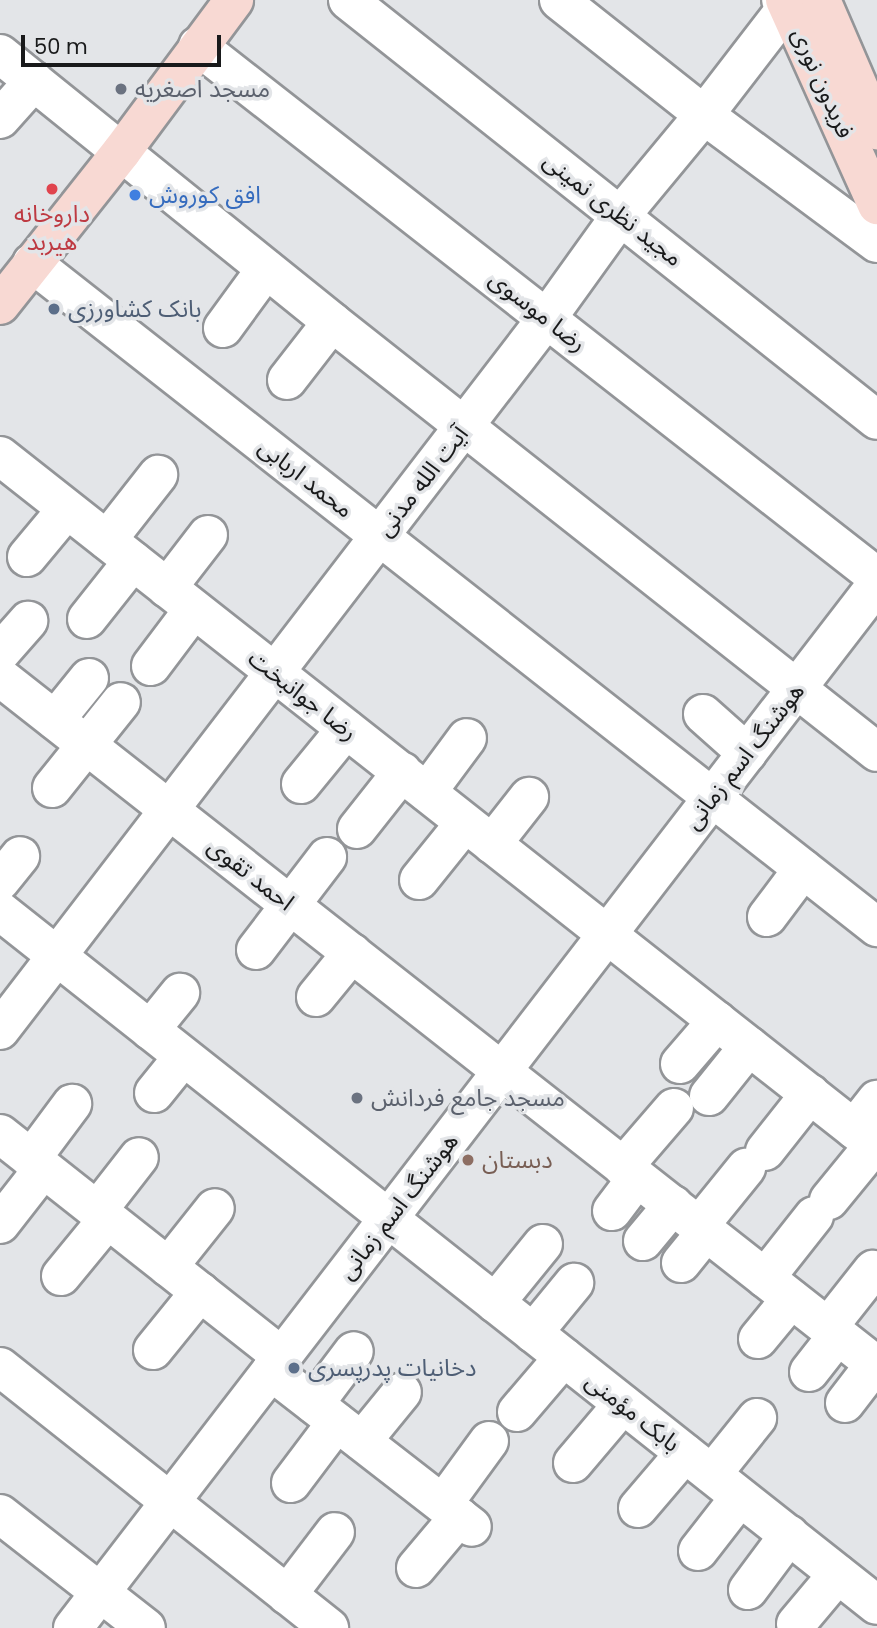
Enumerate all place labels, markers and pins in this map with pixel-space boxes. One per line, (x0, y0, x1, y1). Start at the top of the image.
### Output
place label: مسجد اصغریه (135, 75, 270, 103)
marker: مسجد اصغریه (113, 81, 129, 97)
marker: داروخانه هیربد (44, 181, 60, 197)
place label: افق کوروش (149, 181, 261, 209)
marker: افق کوروش (127, 187, 143, 203)
place label: داروخانه هیربد (14, 200, 90, 256)
place label: بانک کشاورزی (68, 295, 202, 323)
marker: بانک کشاورزی (46, 301, 62, 317)
place label: مسجد جامع فردانش (371, 1084, 565, 1112)
marker: مسجد جامع فردانش (349, 1090, 365, 1106)
place label: دبستان (482, 1146, 553, 1174)
marker: دبستان (460, 1152, 476, 1168)
place label: دخانیات پدرپسری (308, 1354, 477, 1382)
marker: دخانیات پدرپسری (286, 1360, 302, 1376)

